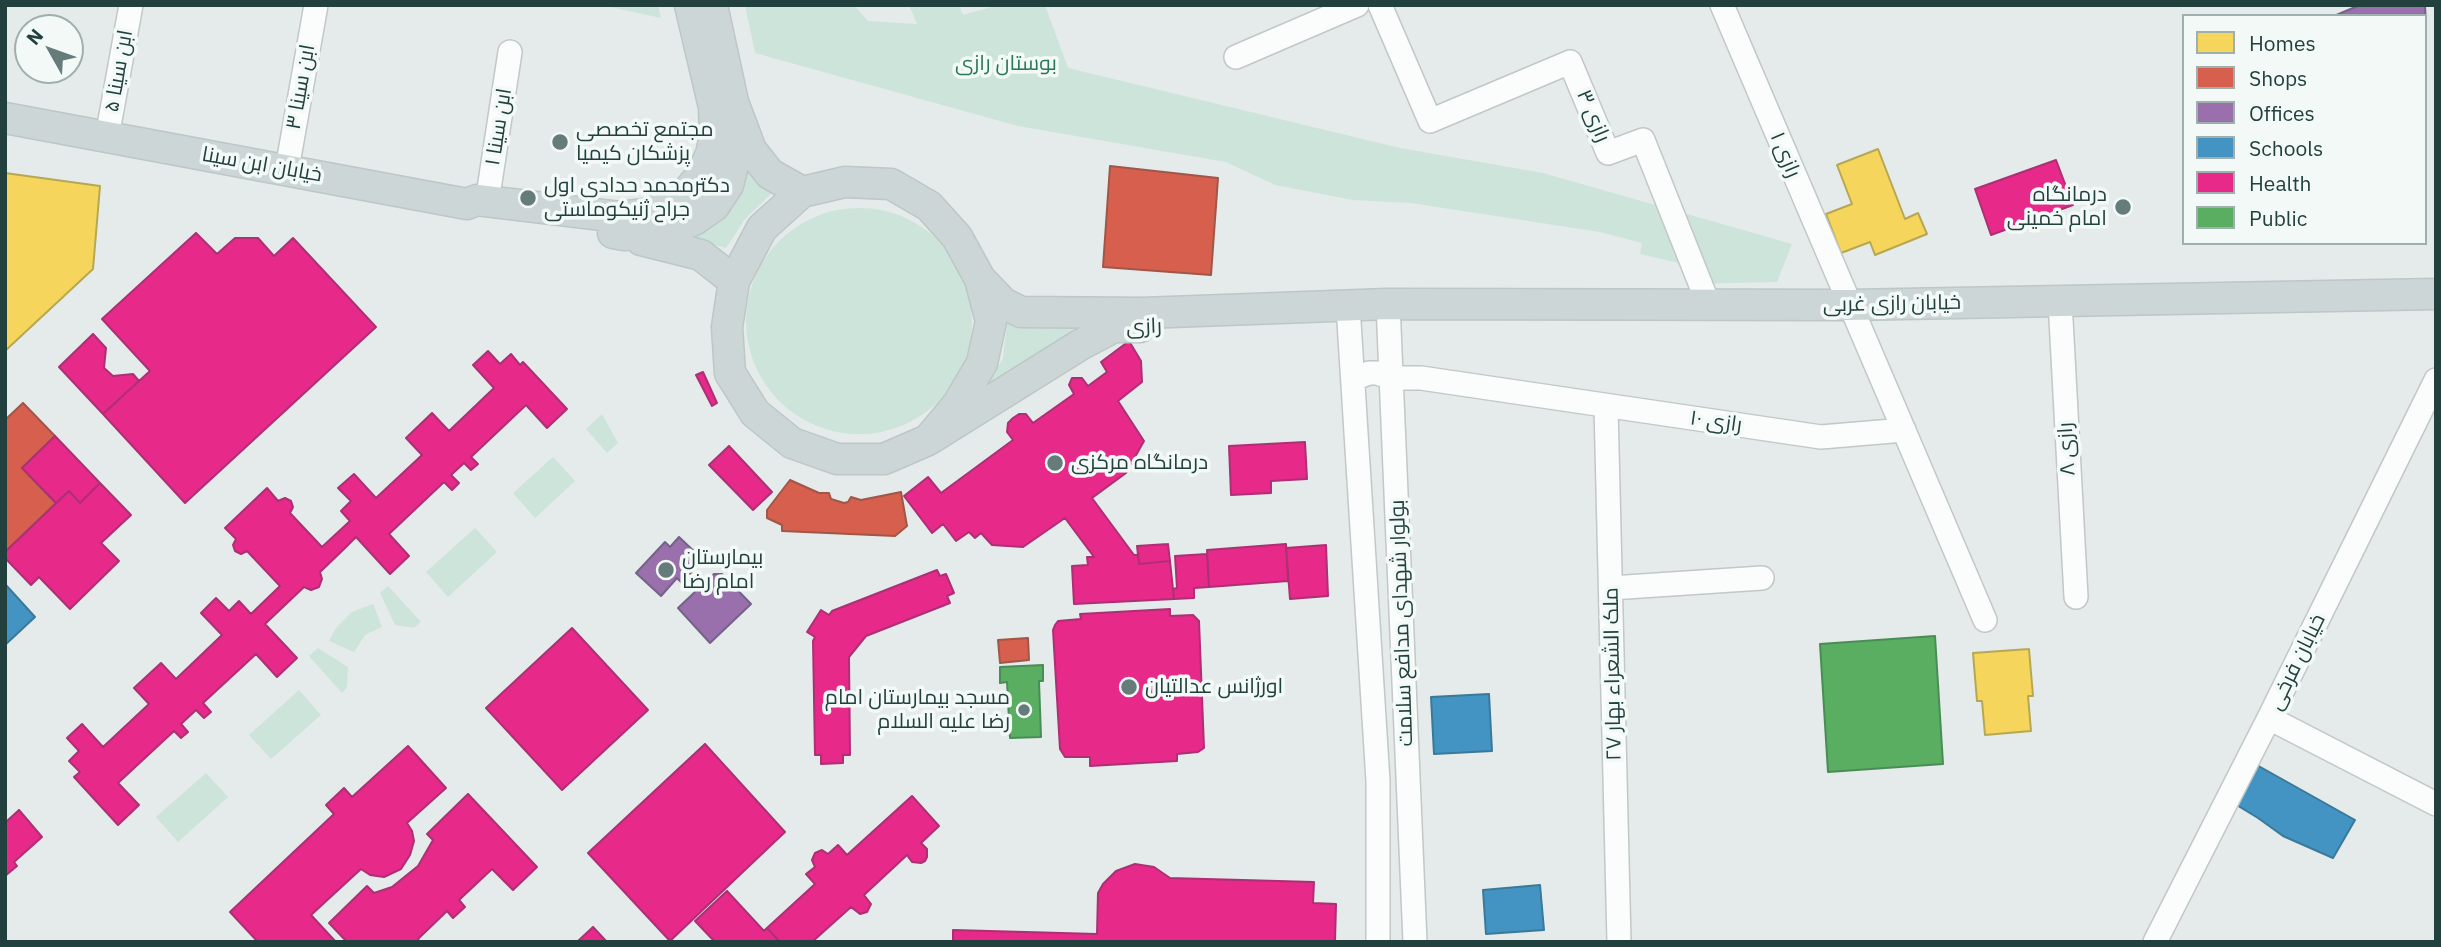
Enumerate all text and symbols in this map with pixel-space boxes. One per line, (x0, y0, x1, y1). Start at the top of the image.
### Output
north arrow (14, 14, 84, 84)
legend (2182, 14, 2427, 245)
text: N (21, 24, 48, 50)
street label: ابن سینا ۵ (99, 28, 139, 114)
text: Homes (2249, 29, 2316, 57)
street label: ابن سینا ۳ (281, 42, 321, 132)
park label: بوستان رازی (955, 51, 1057, 77)
text: Shops (2249, 64, 2307, 92)
street label: ابن سینا ۱ (480, 86, 518, 168)
street label: رازی ۳ (1571, 86, 1615, 146)
text: Offices (2249, 99, 2315, 127)
place label: مجتمع تخصصی پزشکان کیمیا (576, 117, 713, 167)
street label: رازی ۱ (1764, 128, 1806, 182)
marker: مجتمع تخصصی پزشکان کیمیا (550, 132, 570, 152)
text: Schools (2249, 134, 2323, 162)
street label: خیابان ابن سینا (200, 142, 324, 188)
text: Health (2249, 169, 2312, 197)
place label: دکترمحمد حدادی اول جراح ژنیکوماستی (544, 173, 730, 223)
place label: درمانگاه امام خمینی (2007, 182, 2107, 232)
marker: دکترمحمد حدادی اول جراح ژنیکوماستی (518, 188, 538, 208)
marker: درمانگاه امام خمینی (2113, 197, 2133, 217)
text: Public (2249, 204, 2307, 232)
street label: خیابان رازی غربی (1823, 290, 1961, 318)
street label: رازی (1126, 314, 1162, 340)
street label: رازی ۱۰ (1688, 406, 1744, 438)
street label: رازی ۸ (2053, 422, 2081, 476)
place label: درمانگاه مرکزی (1071, 450, 1208, 476)
marker: درمانگاه مرکزی (1045, 453, 1065, 473)
street label: بولوار شهدای مدافع سلامت (1385, 499, 1419, 747)
place label: بیمارستان امام رضا (682, 545, 763, 595)
marker: بیمارستان امام رضا (656, 560, 676, 580)
street label: ملک الشعراء بهار ۲۷ (1599, 587, 1627, 761)
street label: خیابان فرخی (2263, 610, 2331, 714)
place label: اورژانس عدالتیان (1145, 674, 1283, 700)
marker: اورژانس عدالتیان (1119, 677, 1139, 697)
place label: مسجد بیمارستان امام رضا علیه السلام (825, 685, 1010, 735)
marker: مسجد بیمارستان امام رضا علیه السلام (1016, 702, 1032, 718)

